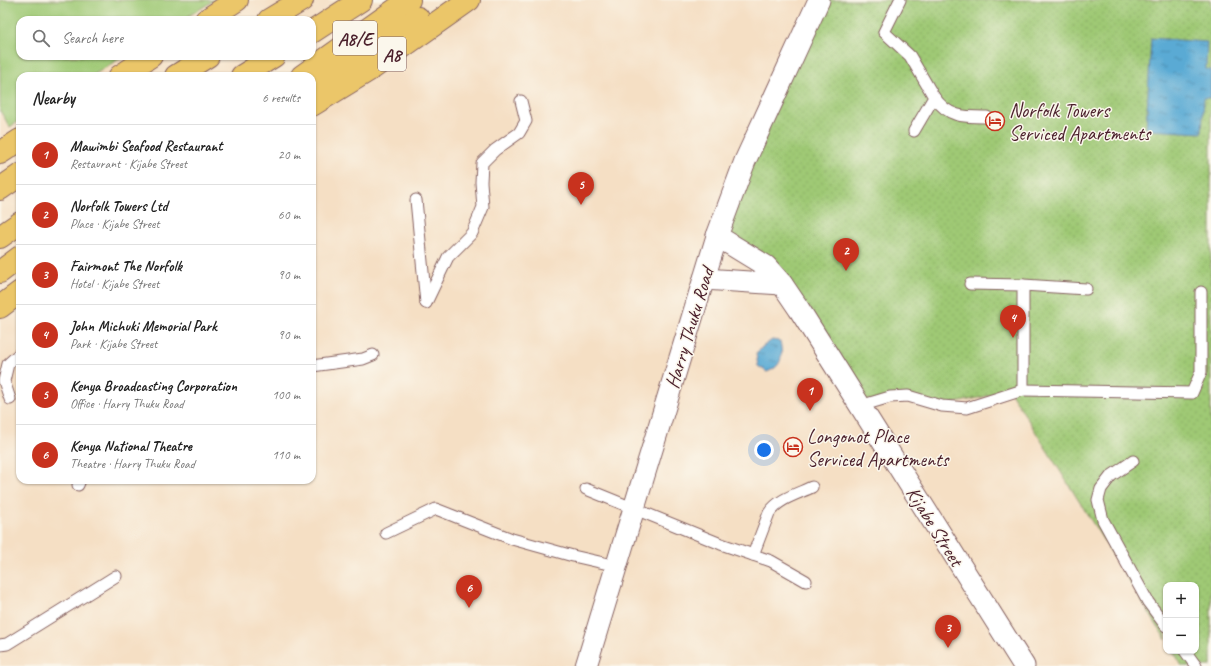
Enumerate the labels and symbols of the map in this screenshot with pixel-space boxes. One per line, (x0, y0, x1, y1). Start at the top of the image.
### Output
road number: A8/E (333, 21, 377, 55)
road number: A8 (378, 37, 406, 71)
place label: Norfolk Towers Serviced Apartments (1009, 98, 1153, 146)
hotel icon: Norfolk Towers Serviced Apartments (984, 110, 1006, 132)
pin: 5 (568, 172, 594, 205)
pin: 2 (833, 238, 859, 271)
street label: Harry Thuku Road (659, 262, 721, 392)
pin: 4 (1000, 305, 1026, 338)
pin: 1 (797, 378, 823, 411)
place label: Longonot Place Serviced Apartments (807, 424, 951, 472)
hotel icon: Longonot Place Serviced Apartments (782, 436, 804, 458)
your location (754, 440, 774, 460)
street label: Kijabe Street (900, 482, 970, 573)
pin: 6 (456, 575, 482, 608)
pin: 3 (935, 615, 961, 648)

